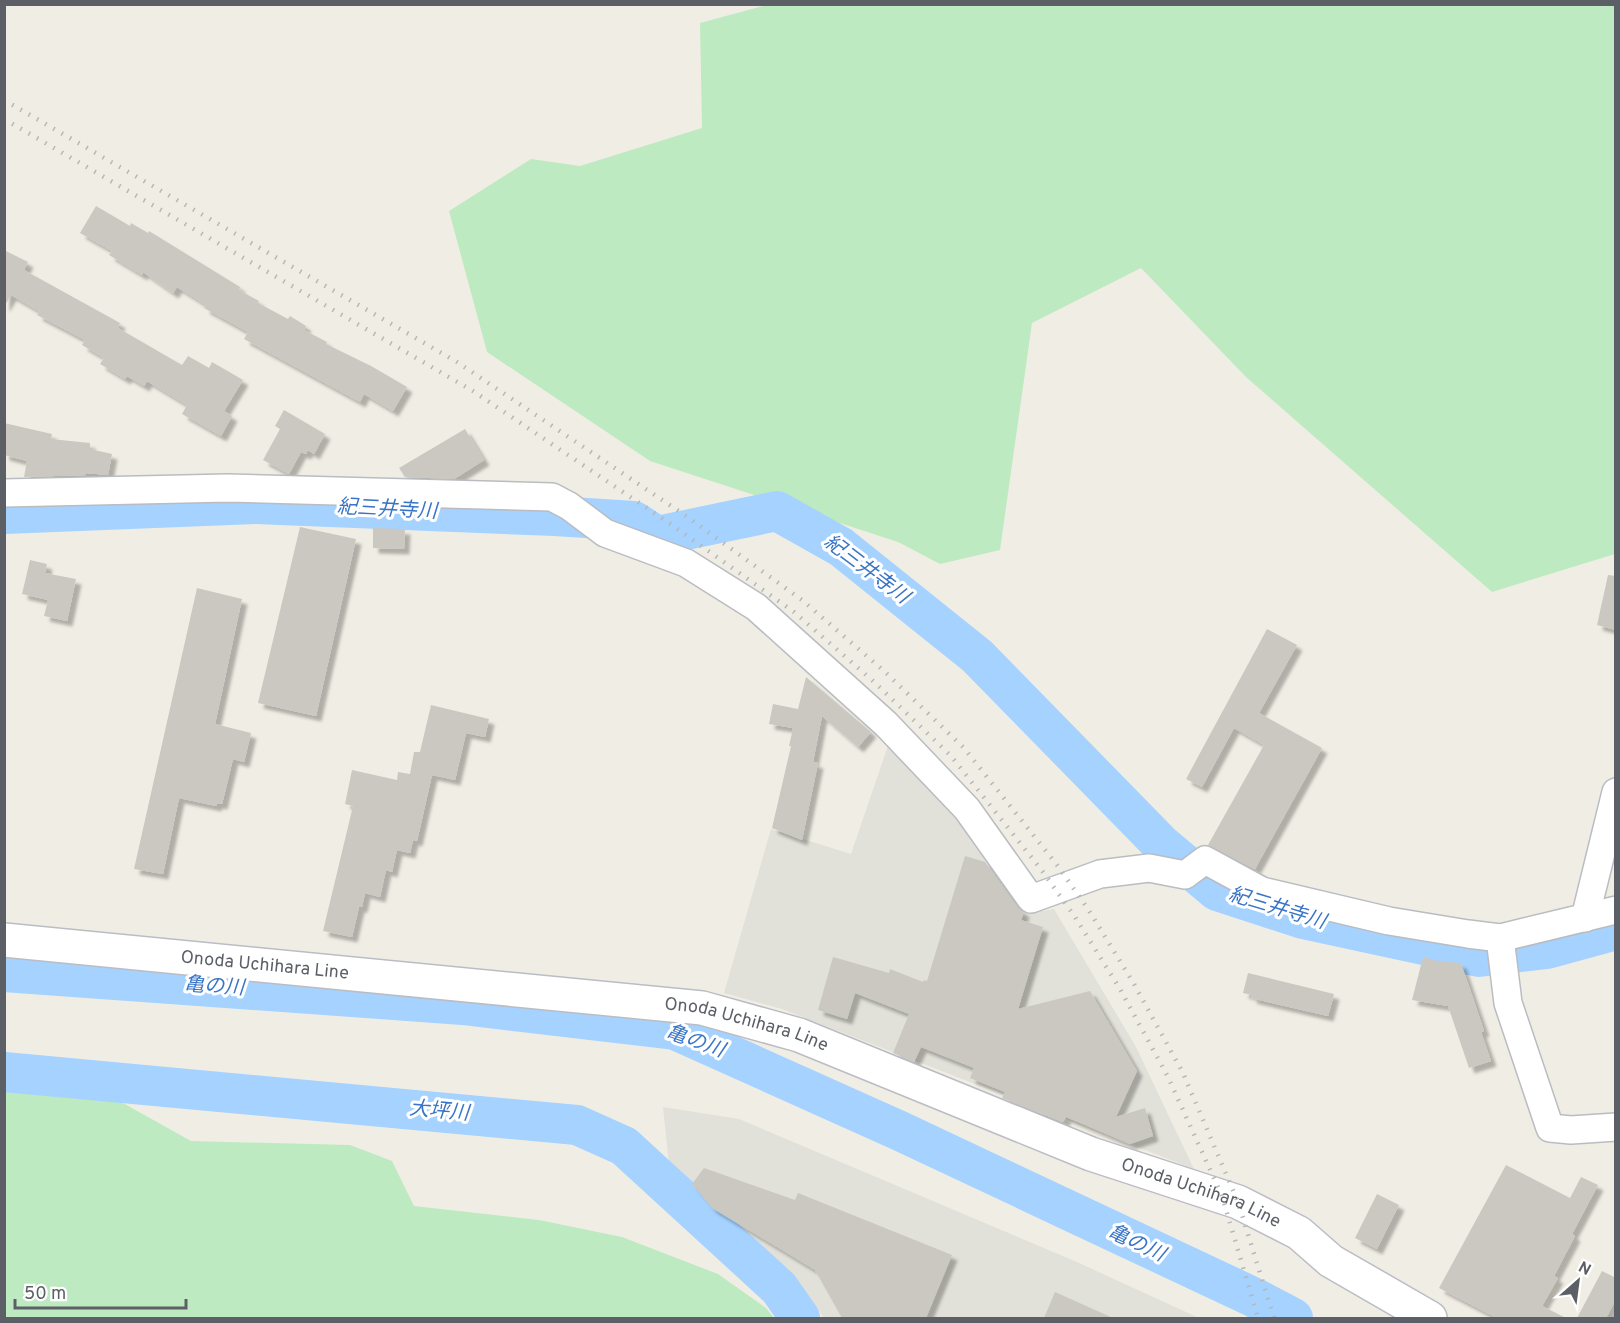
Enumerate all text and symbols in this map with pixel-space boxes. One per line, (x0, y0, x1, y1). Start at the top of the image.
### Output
water label: 紀三井寺川 (336, 494, 440, 526)
water label: 紀三井寺川 (818, 530, 915, 612)
water label: 紀三井寺川 (1225, 882, 1331, 937)
street label: Onoda Uchihara Line (180, 946, 350, 985)
water label: 亀の川 (183, 972, 247, 1002)
street label: Onoda Uchihara Line (663, 993, 832, 1057)
water label: 亀の川 (662, 1020, 730, 1065)
water label: 大坪川 (408, 1096, 472, 1128)
street label: Onoda Uchihara Line (1118, 1153, 1285, 1233)
water label: 亀の川 (1103, 1220, 1170, 1269)
north arrow (1548, 1251, 1608, 1311)
text: N (1574, 1258, 1594, 1281)
scale bar (15, 1272, 186, 1310)
text: 50 m (24, 1283, 66, 1306)

